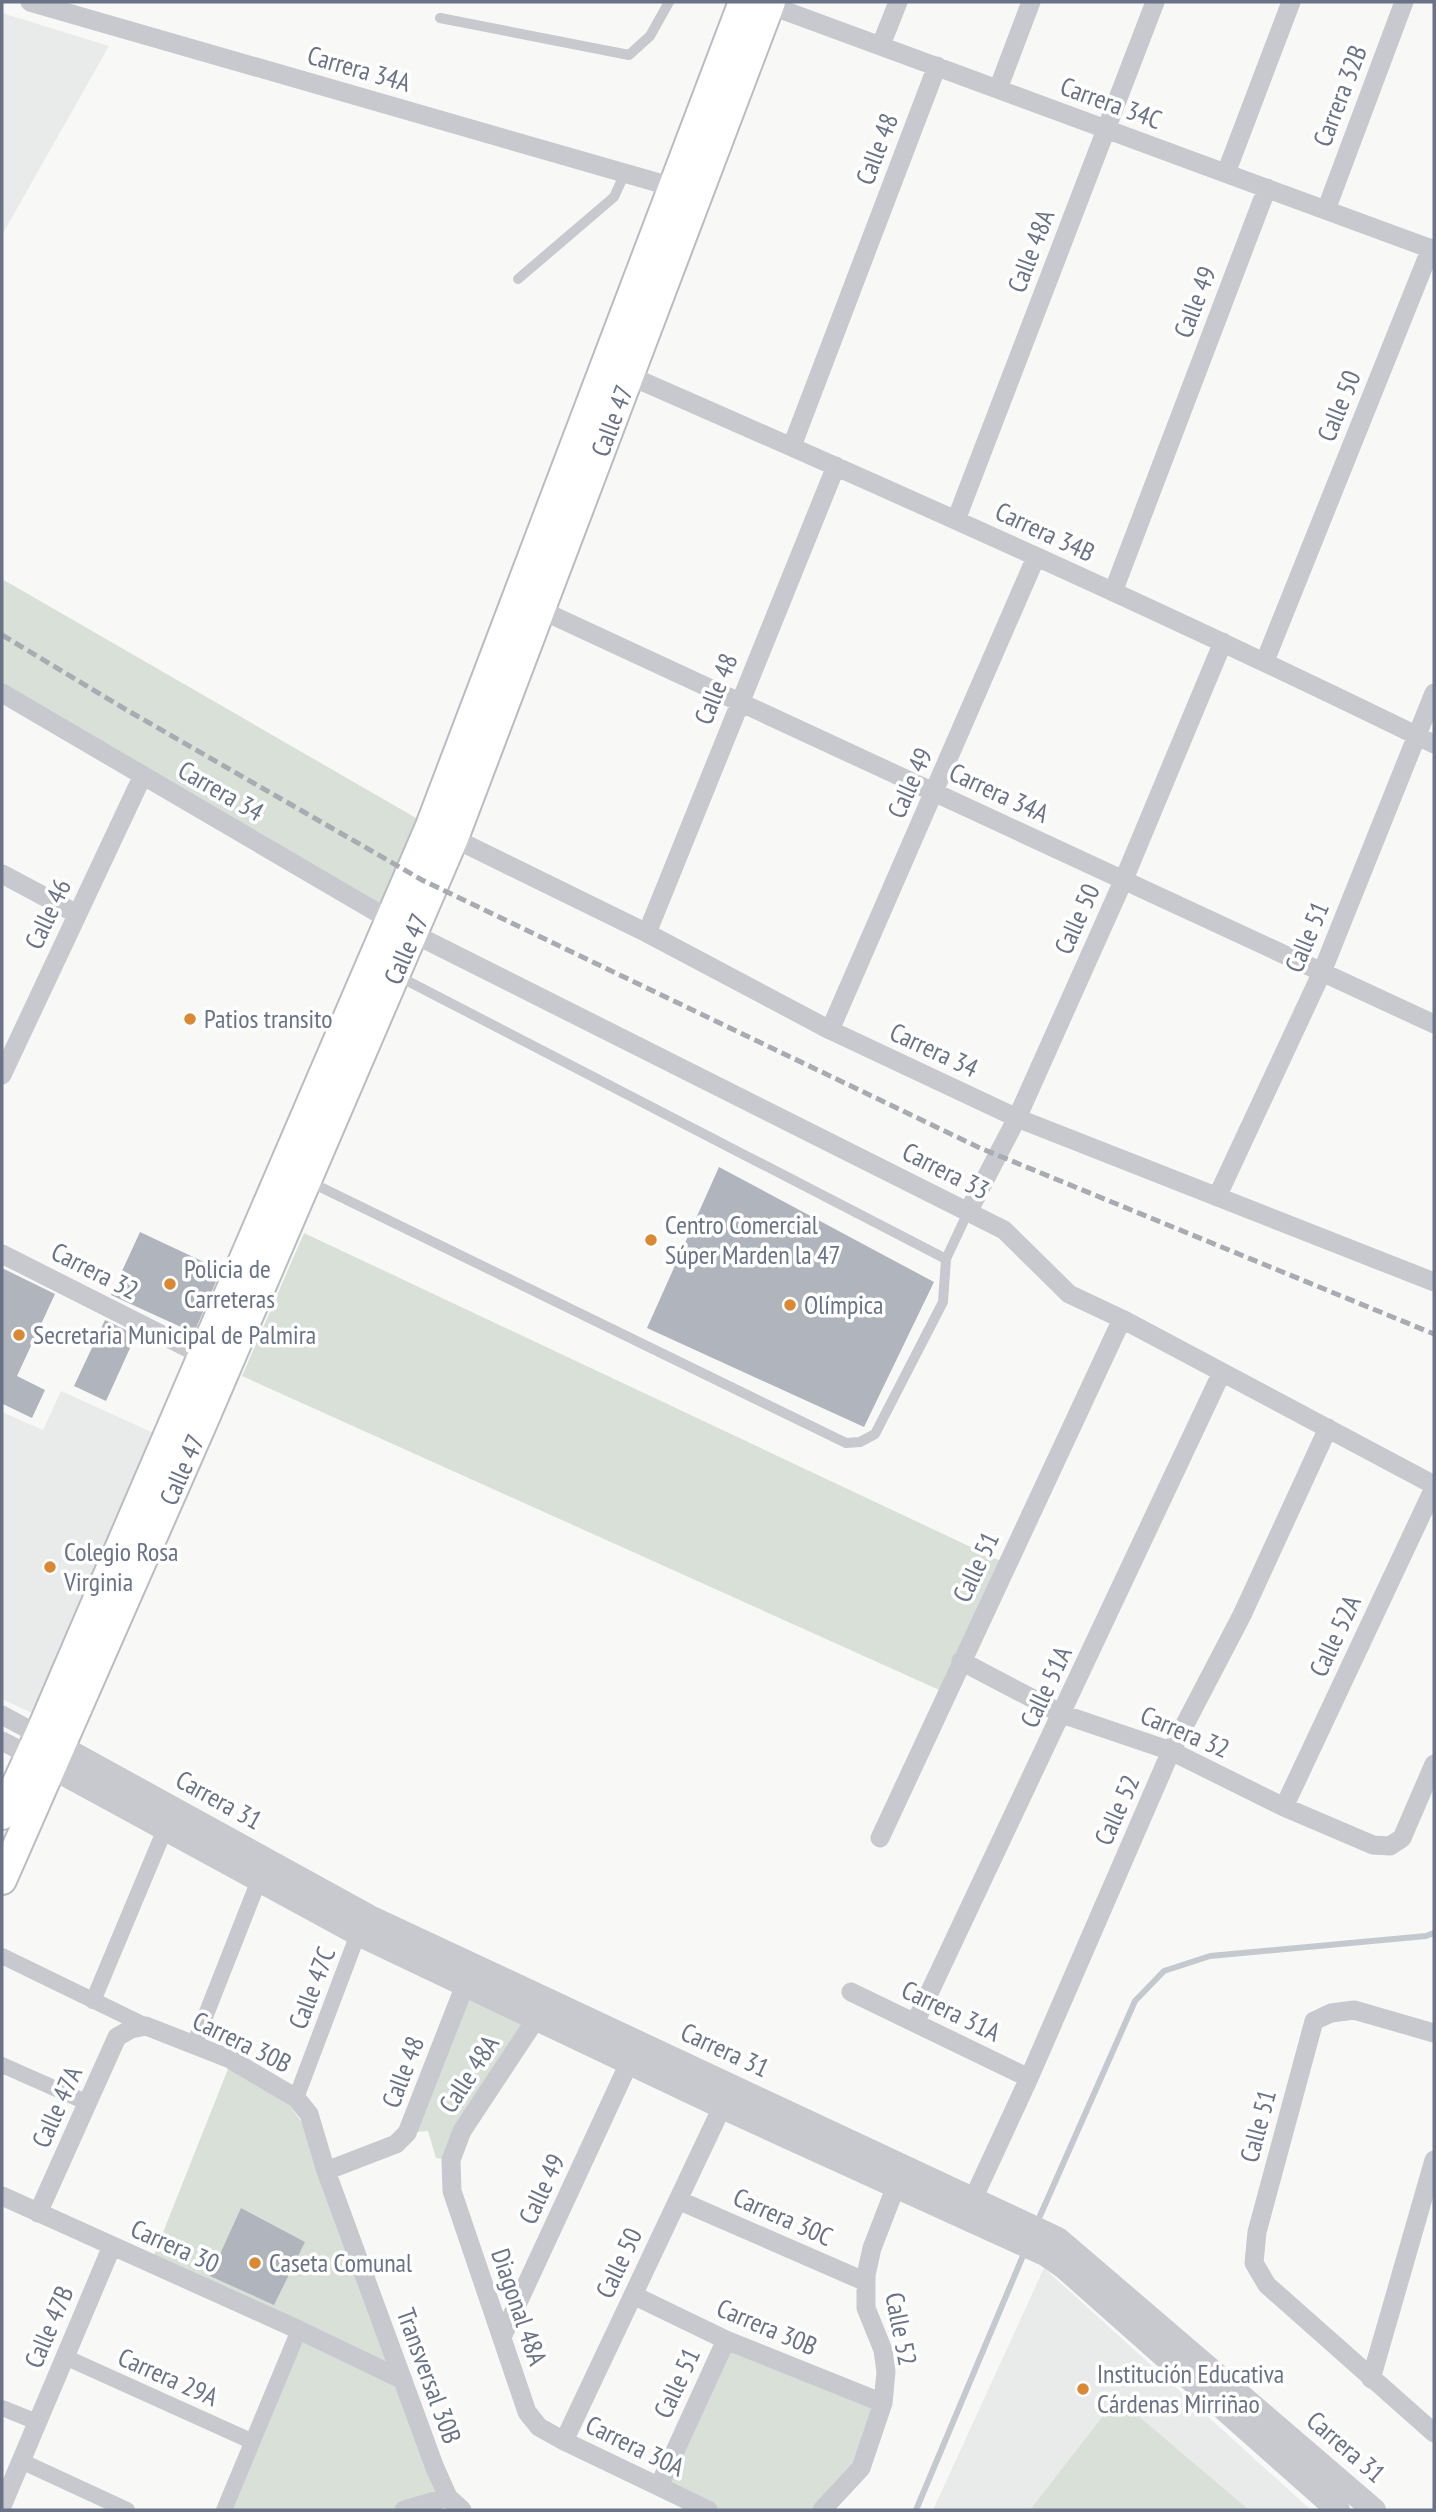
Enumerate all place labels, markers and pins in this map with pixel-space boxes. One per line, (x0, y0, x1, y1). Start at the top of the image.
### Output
place label: Patios transito (204, 1002, 332, 1035)
marker: Patios transito (182, 1011, 198, 1027)
place label: Centro Comercial Súper Marden la 47 (665, 1208, 840, 1271)
marker: Centro Comercial Súper Marden la 47 (643, 1232, 659, 1248)
place label: Policia de Carreteras (184, 1252, 275, 1315)
marker: Policia de Carreteras (162, 1276, 178, 1292)
place label: Olímpica (804, 1288, 884, 1321)
marker: Olímpica (782, 1297, 798, 1313)
place label: Secretaria Municipal de Palmira (33, 1318, 316, 1351)
marker: Secretaria Municipal de Palmira (11, 1327, 27, 1343)
place label: Colegio Rosa Virginia (63, 1535, 179, 1598)
marker: Colegio Rosa Virginia (42, 1559, 58, 1575)
place label: Caseta Comunal (269, 2246, 412, 2279)
marker: Caseta Comunal (247, 2255, 263, 2271)
place label: Institución Educativa Cárdenas Mirriñao (1097, 2357, 1284, 2420)
marker: Institución Educativa Cárdenas Mirriñao (1075, 2381, 1091, 2397)

